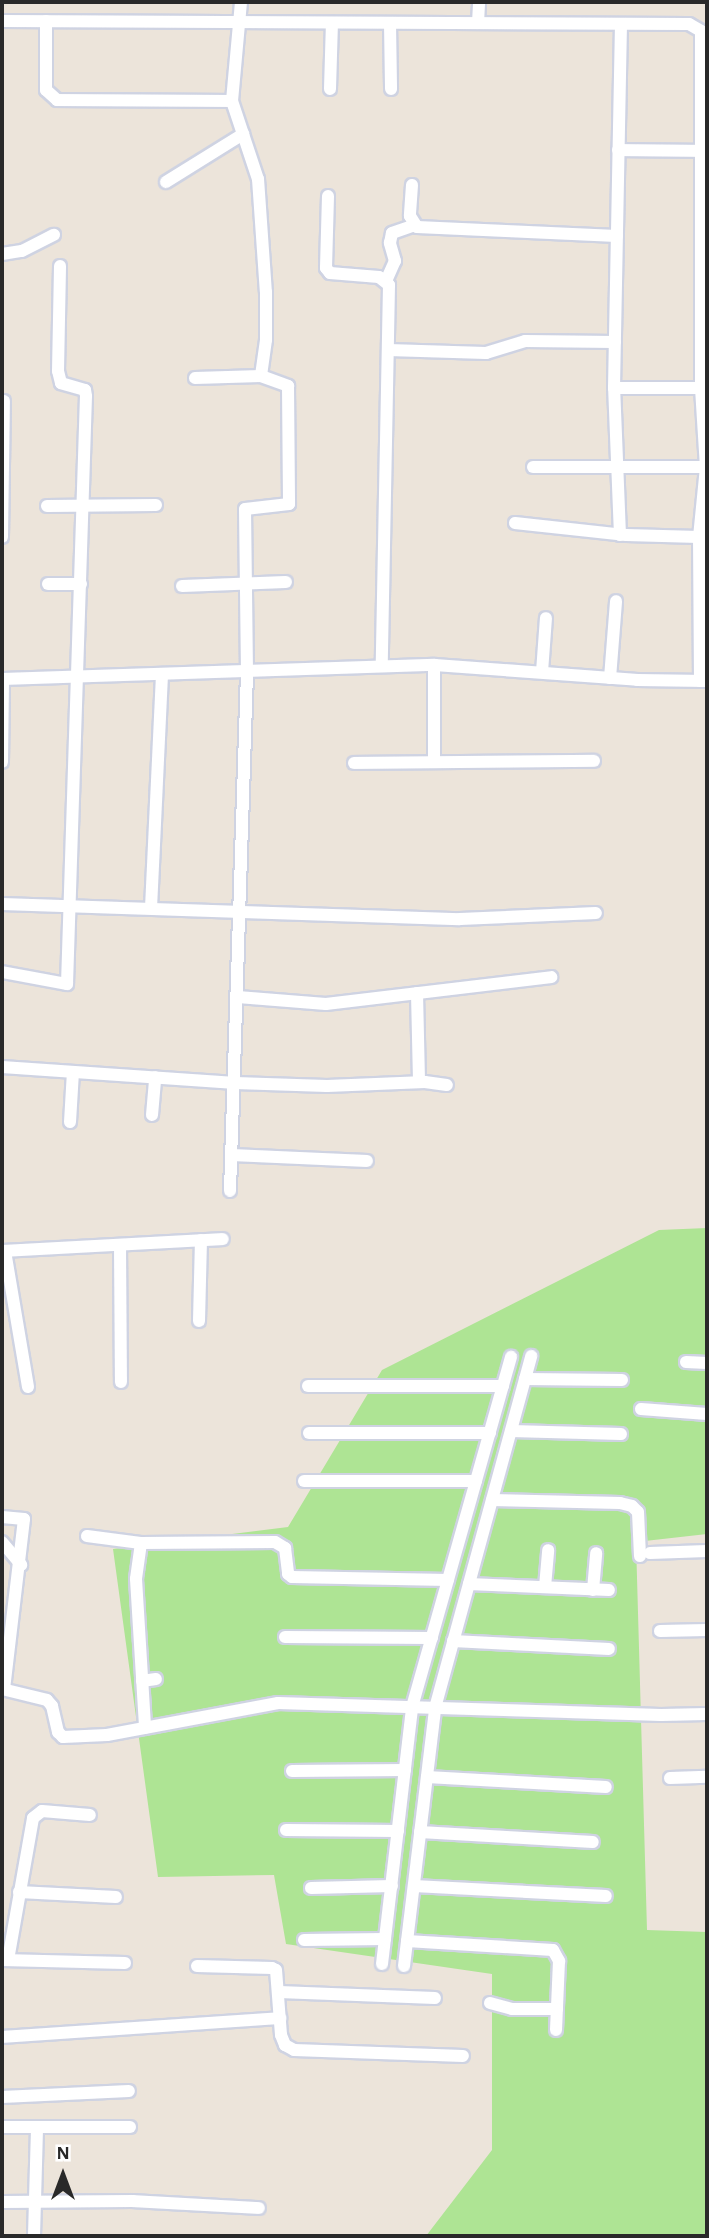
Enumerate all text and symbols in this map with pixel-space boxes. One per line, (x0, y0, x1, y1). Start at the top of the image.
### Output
north arrow (28, 2140, 98, 2210)
text: N (56, 2144, 70, 2163)

